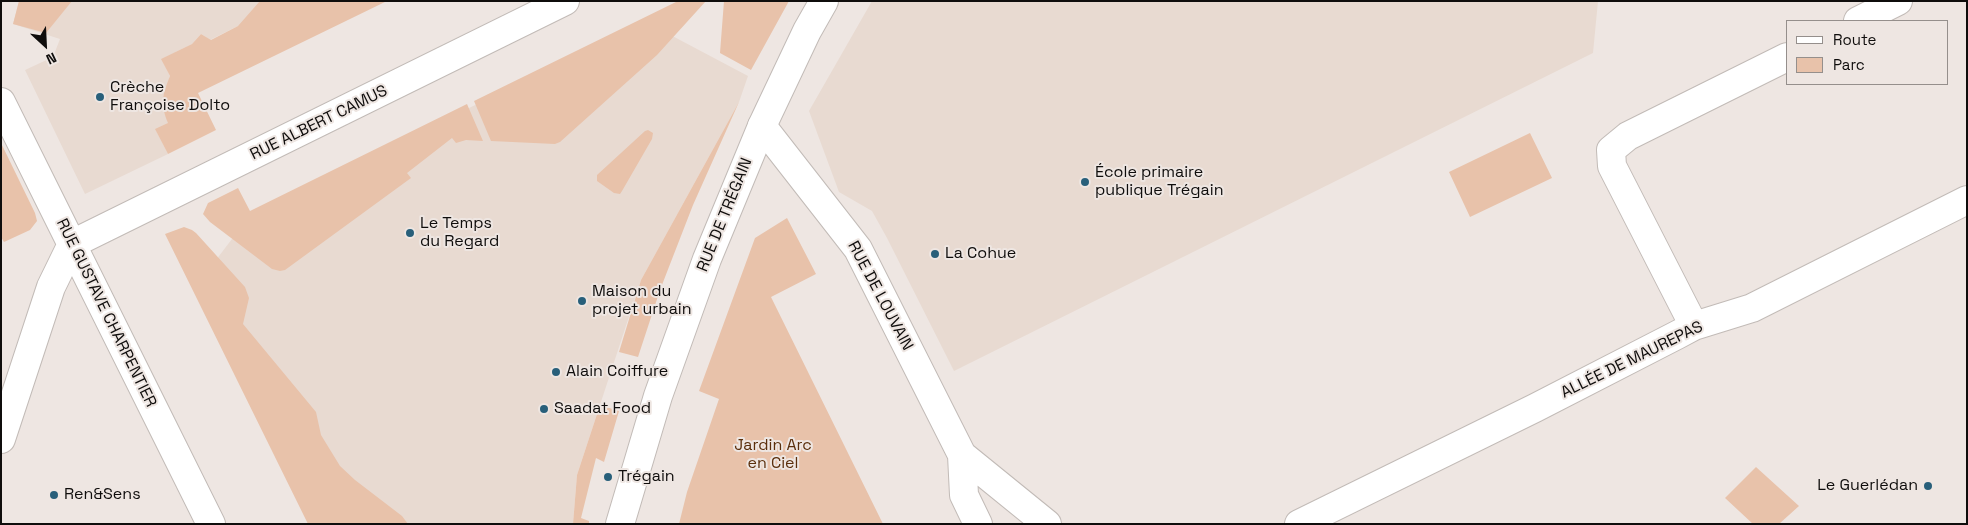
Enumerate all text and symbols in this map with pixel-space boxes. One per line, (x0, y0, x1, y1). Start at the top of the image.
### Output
north arrow (20, 20, 70, 70)
legend (1786, 20, 1948, 85)
text: Route (1833, 30, 1876, 49)
text: N (43, 48, 59, 69)
text: Parc (1833, 55, 1865, 74)
place label: Crèche Françoise Dolto (110, 78, 230, 116)
street label: RUE ALBERT CAMUS (247, 81, 391, 165)
marker: Crèche Françoise Dolto (94, 91, 106, 103)
street label: RUE DE TRÉGAIN (693, 155, 757, 275)
place label: École primaire publique Trégain (1095, 163, 1224, 201)
marker: École primaire publique Trégain (1079, 176, 1091, 188)
place label: Le Temps du Regard (420, 214, 499, 252)
street label: RUE GUSTAVE CHARPENTIER (52, 216, 160, 410)
marker: Le Temps du Regard (404, 227, 416, 239)
street label: RUE DE LOUVAIN (843, 238, 917, 354)
place label: La Cohue (945, 244, 1016, 264)
marker: La Cohue (929, 248, 941, 260)
place label: Maison du projet urbain (592, 282, 692, 320)
marker: Maison du projet urbain (576, 295, 588, 307)
street label: ALLÉE DE MAUREPAS (1558, 317, 1706, 403)
place label: Alain Coiffure (566, 362, 668, 382)
marker: Alain Coiffure (550, 366, 562, 378)
place label: Saadat Food (554, 399, 651, 419)
marker: Saadat Food (538, 403, 550, 415)
park label: Jardin Arc en Ciel (734, 436, 812, 474)
place label: Trégain (618, 467, 675, 487)
marker: Trégain (602, 471, 614, 483)
place label: Le Guerlédan (1817, 476, 1918, 496)
marker: Le Guerlédan (1922, 480, 1934, 492)
place label: Ren&Sens (64, 485, 141, 505)
marker: Ren&Sens (48, 489, 60, 501)

